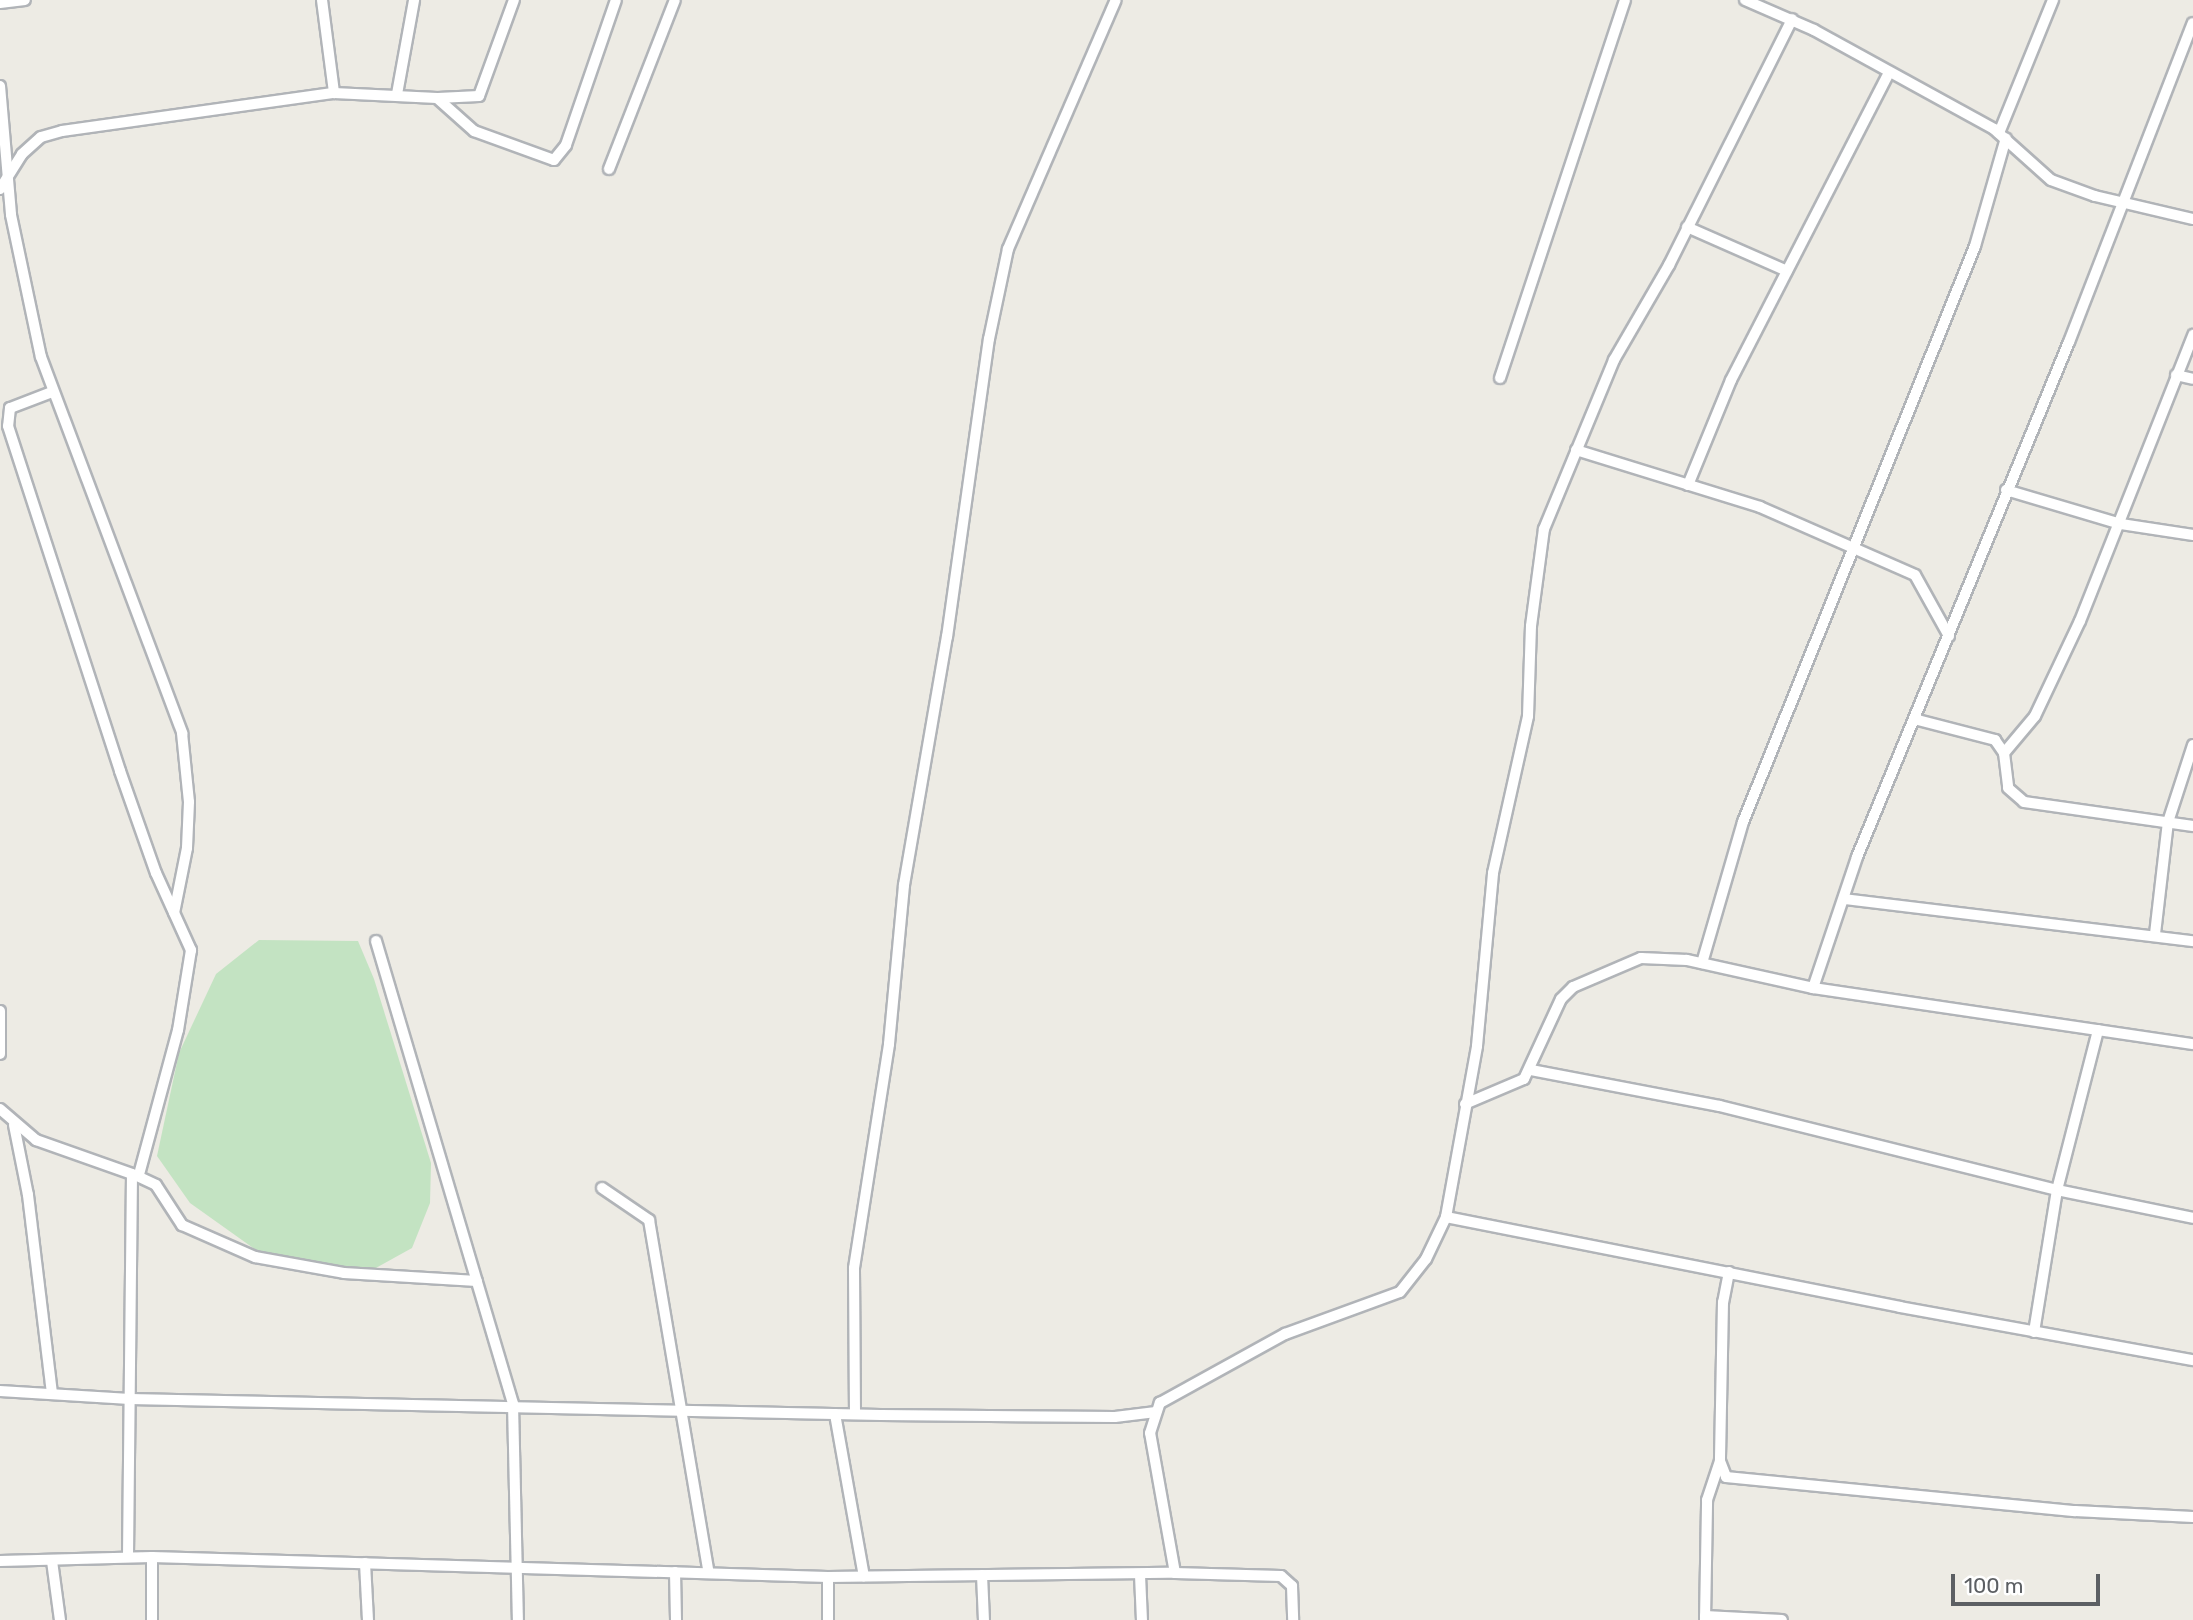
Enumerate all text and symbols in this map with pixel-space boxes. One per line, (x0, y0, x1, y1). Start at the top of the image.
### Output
scale bar (1955, 1560, 2104, 1604)
text: 100 m (1964, 1573, 2023, 1598)

